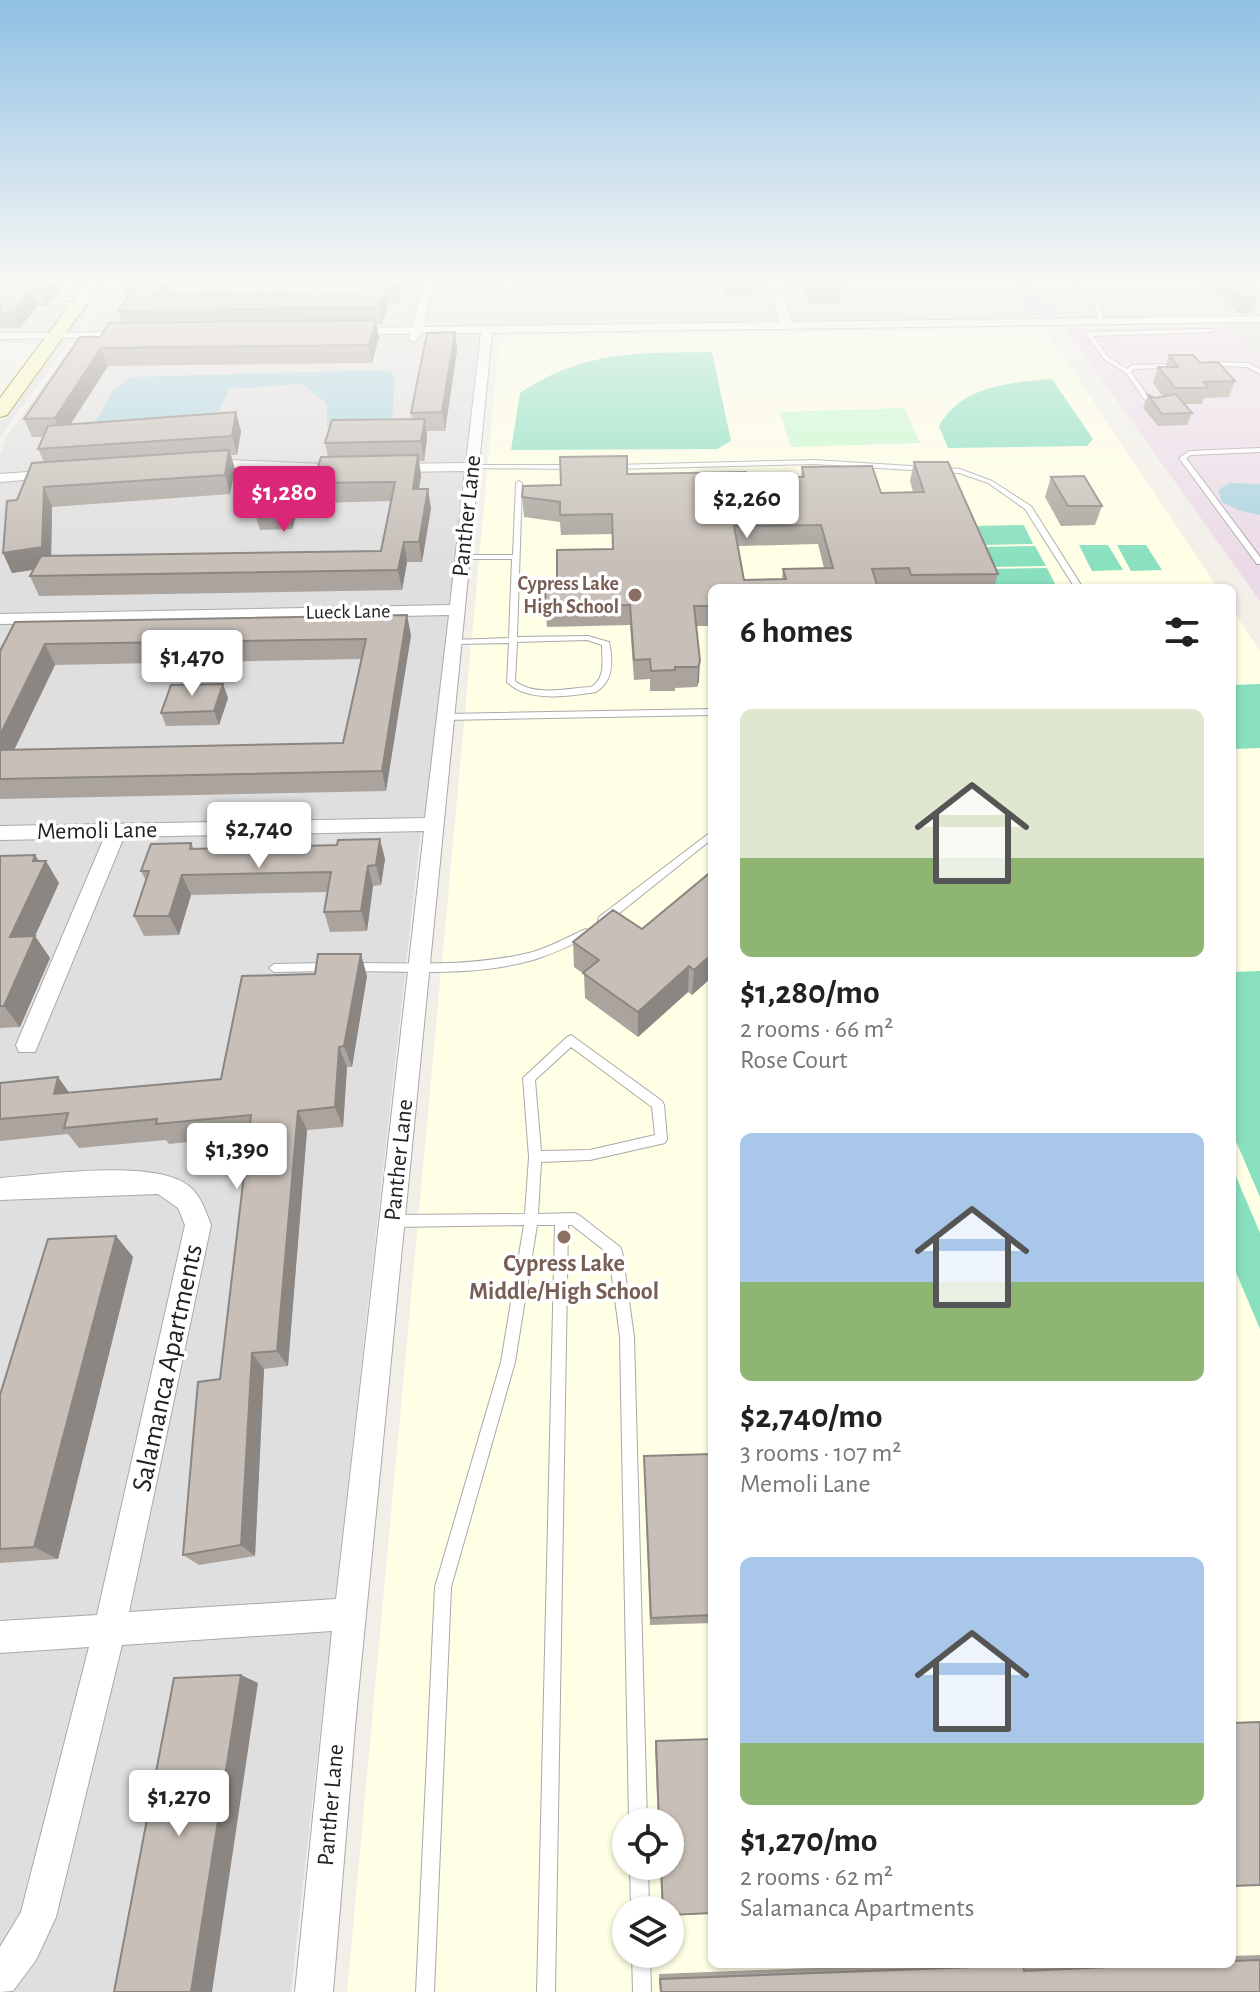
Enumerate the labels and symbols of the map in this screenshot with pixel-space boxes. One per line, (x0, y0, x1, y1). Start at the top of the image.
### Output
street label: Panther Lane (449, 454, 485, 578)
pin: $1,280 (219, 466, 349, 534)
pin: $2,260 (682, 472, 812, 540)
place label: Cypress Lake High School (518, 574, 619, 617)
marker: Cypress Lake High School (626, 586, 644, 604)
street label: Lueck Lane (305, 601, 391, 623)
pin: $1,470 (127, 630, 257, 698)
pin: $2,740 (194, 802, 324, 870)
street label: Memoli Lane (37, 818, 157, 844)
street label: Panther Lane (381, 1098, 417, 1222)
pin: $1,390 (172, 1123, 302, 1191)
marker: Cypress Lake Middle/High School (555, 1228, 573, 1246)
street label: Salamanca Apartments (128, 1242, 208, 1494)
place label: Cypress Lake Middle/High School (469, 1252, 659, 1304)
street label: Panther Lane (314, 1743, 348, 1867)
pin: $1,270 (114, 1770, 244, 1838)

